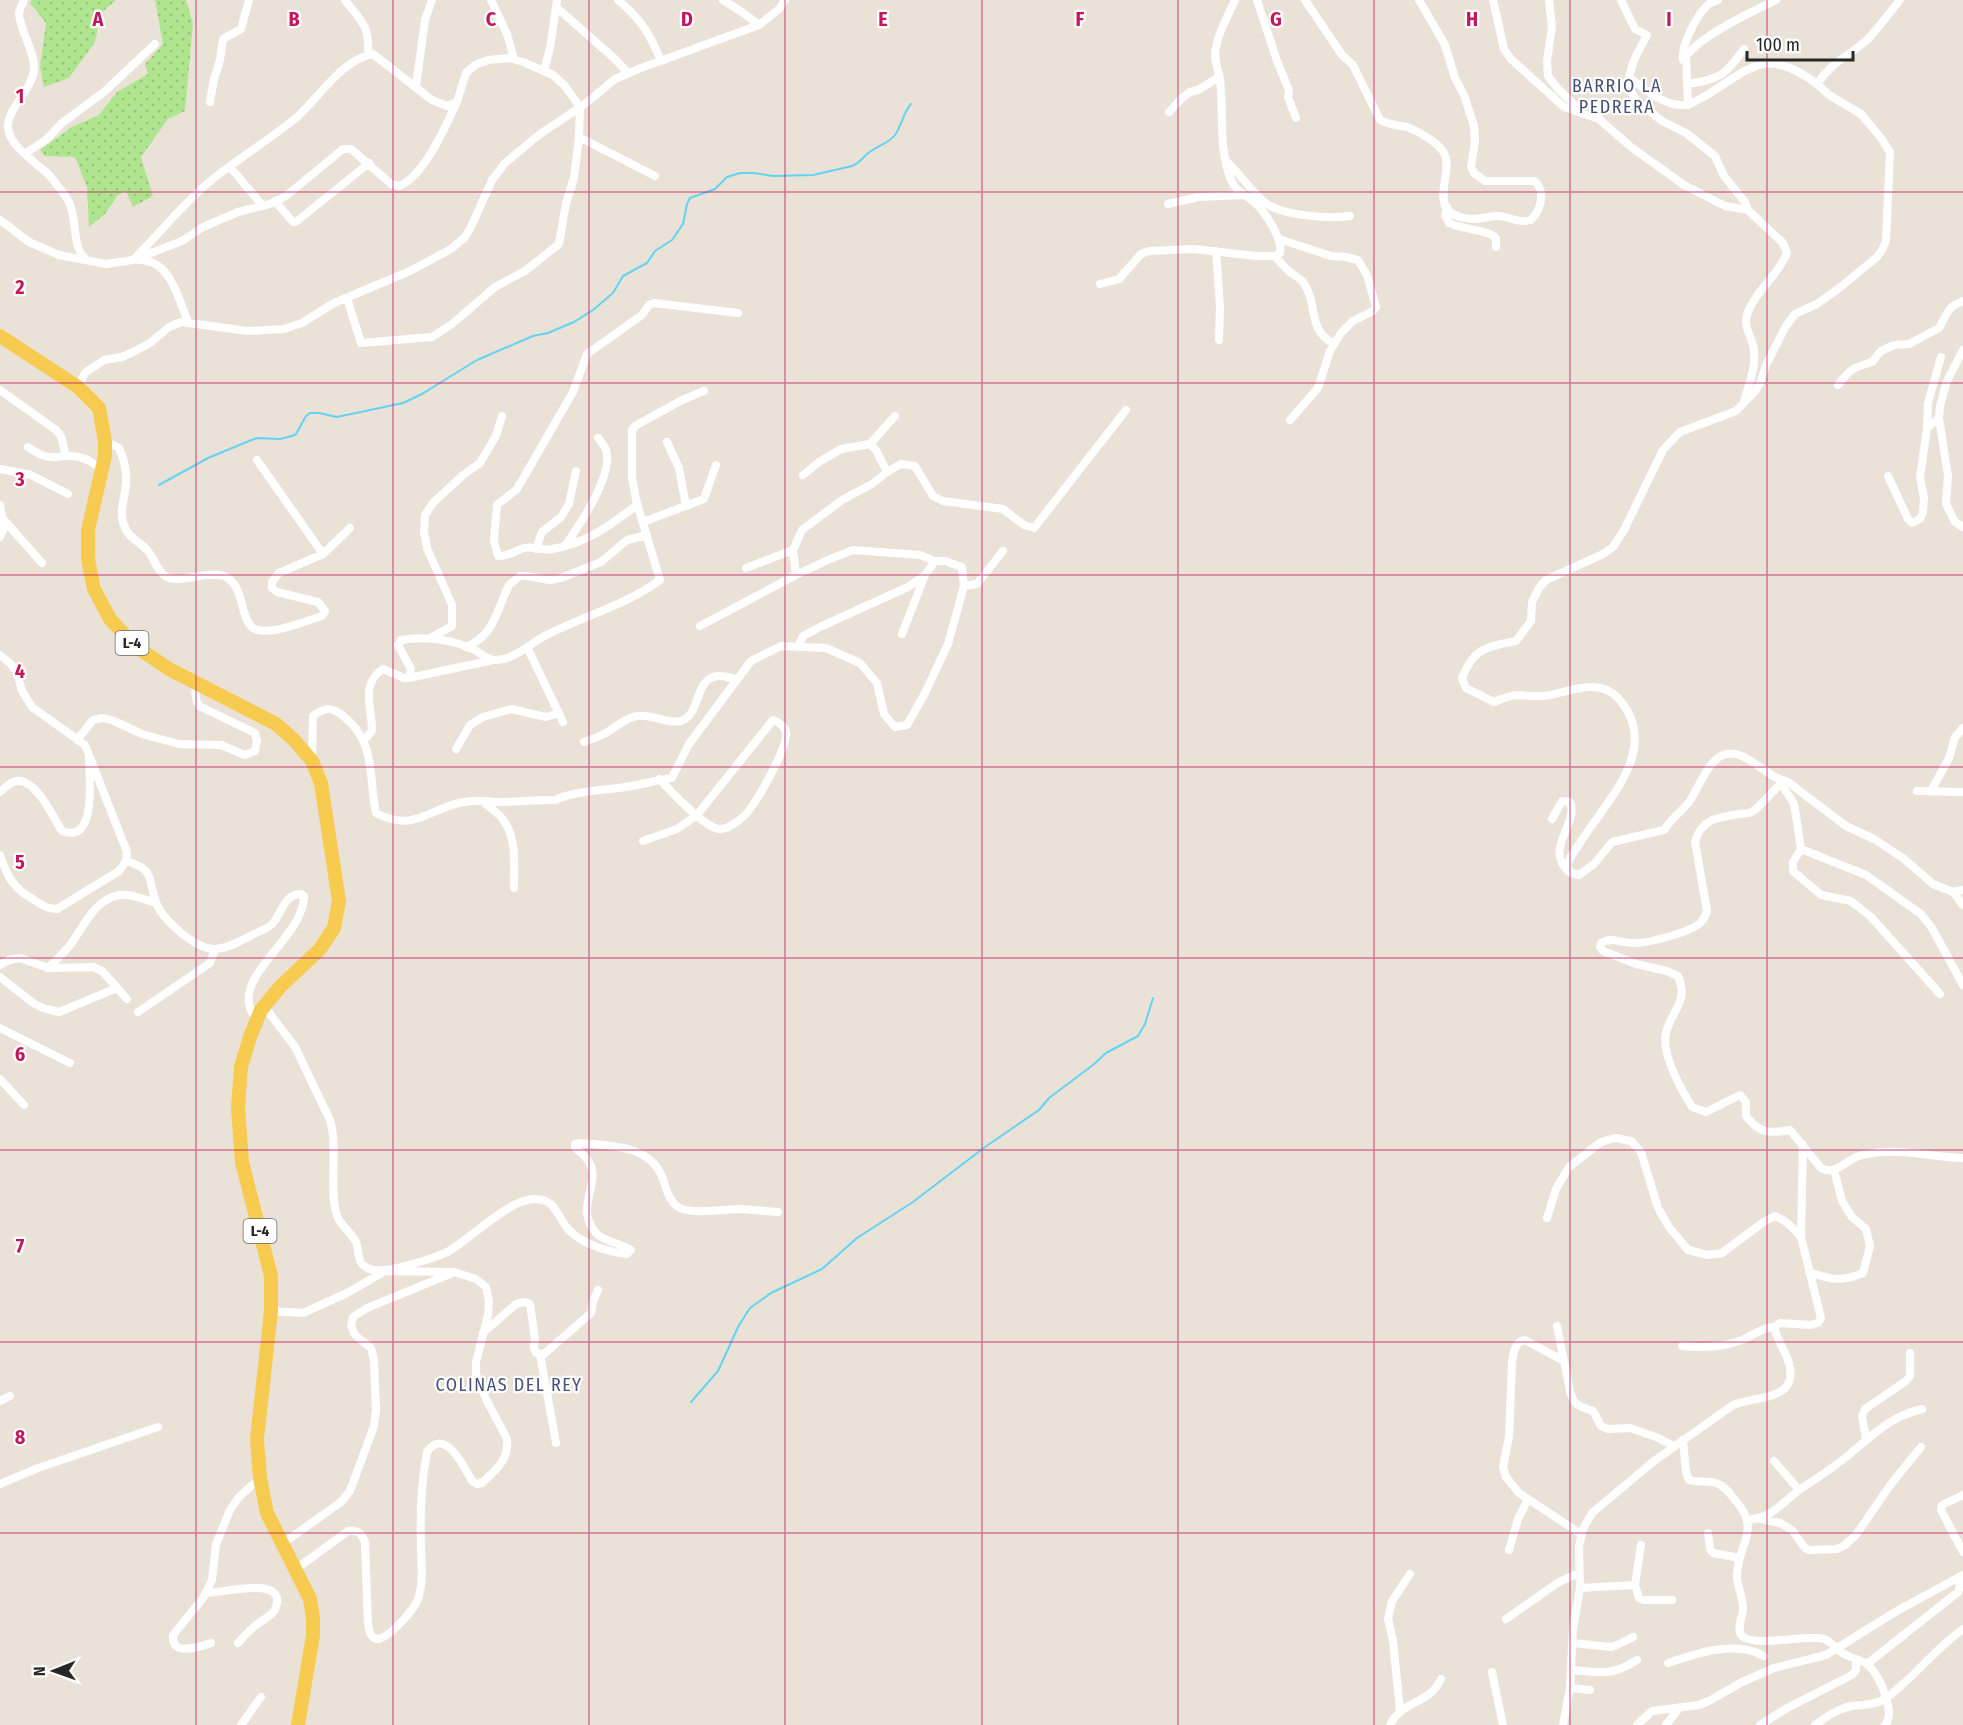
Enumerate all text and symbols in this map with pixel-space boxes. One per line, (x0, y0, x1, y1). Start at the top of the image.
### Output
text: A (92, 7, 105, 31)
text: B (288, 7, 300, 31)
text: C (486, 7, 497, 31)
text: D (681, 7, 693, 31)
text: E (878, 7, 888, 31)
text: F (1076, 7, 1085, 31)
text: G (1270, 7, 1282, 31)
text: H (1466, 7, 1478, 31)
text: I (1666, 7, 1672, 31)
scale bar (1747, 24, 1854, 62)
text: 100 m (1756, 34, 1800, 56)
district label: BARRIO LA PEDRERA (1572, 75, 1662, 118)
text: 1 (16, 84, 24, 108)
text: 2 (14, 275, 25, 299)
text: 3 (14, 467, 25, 491)
road number: L-4 (116, 631, 148, 655)
text: 4 (15, 659, 25, 683)
text: 5 (15, 850, 25, 874)
text: 6 (15, 1042, 25, 1066)
road number: L-4 (244, 1219, 276, 1243)
text: 7 (16, 1234, 25, 1258)
district label: COLINAS DEL REY (435, 1374, 583, 1396)
text: 8 (15, 1425, 26, 1449)
north arrow (24, 1641, 84, 1701)
text: N (30, 1666, 49, 1676)

